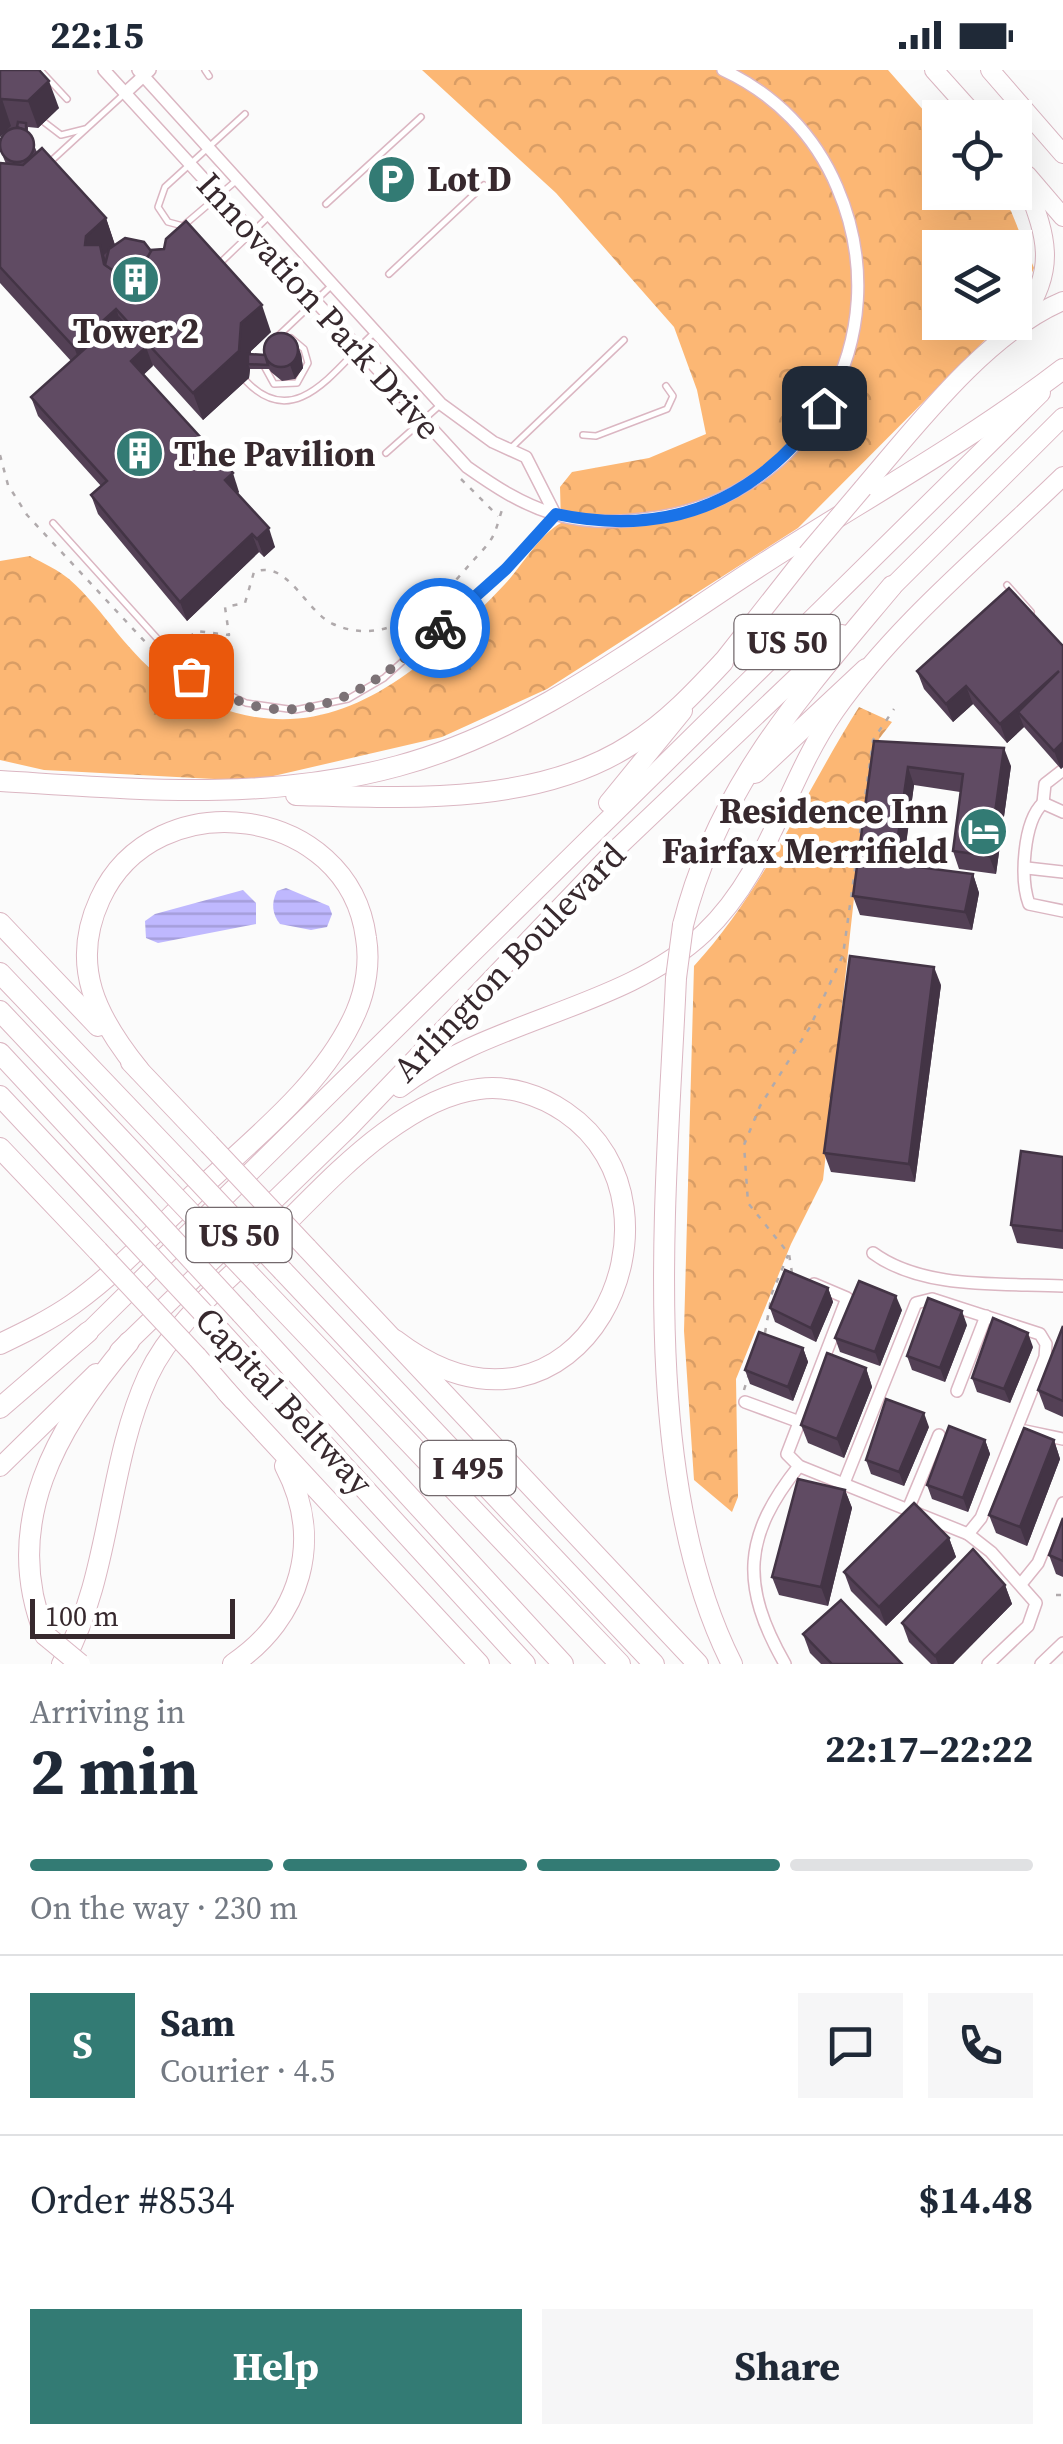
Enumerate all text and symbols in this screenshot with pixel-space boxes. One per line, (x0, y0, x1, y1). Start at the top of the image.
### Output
text: 22:15 (50, 9, 144, 61)
map controls (922, 100, 1032, 340)
button: locate (922, 100, 1032, 210)
parking icon: Lot D (366, 153, 418, 205)
place label: Lot D (427, 155, 512, 203)
street label: Innovation Park Drive (186, 162, 452, 450)
button: layers (922, 230, 1032, 340)
building icon: Tower 2 (110, 253, 162, 305)
place label: Tower 2 (73, 307, 199, 355)
pin (782, 366, 867, 451)
icon: home (797, 381, 852, 436)
building icon: The Pavilion (113, 428, 165, 480)
place label: The Pavilion (174, 430, 376, 478)
courier (390, 578, 490, 678)
icon: bike (413, 601, 468, 656)
road number: US 50 (734, 615, 840, 669)
pin (149, 634, 234, 719)
icon: bag (164, 649, 219, 704)
place label: Residence Inn Fairfax Merrifield (662, 787, 948, 875)
hotel icon: Residence Inn Fairfax Merrifield (957, 805, 1009, 857)
street label: Arlington Boulevard (382, 832, 636, 1092)
road number: US 50 (186, 1208, 292, 1262)
street label: Capital Beltway (184, 1296, 384, 1506)
road number: I 495 (420, 1441, 516, 1495)
scale bar (30, 1594, 235, 1638)
text: 100 m (45, 1597, 119, 1635)
text: Arriving in (30, 1690, 185, 1734)
text: 22:17–22:22 (825, 1723, 1033, 1775)
text: 2 min (30, 1727, 199, 1816)
text: On the way · 230 m (30, 1886, 298, 1930)
button: chat (798, 1993, 903, 2098)
button: phone (928, 1993, 1033, 2098)
text: Sam (160, 1997, 235, 2049)
text: S (72, 2019, 93, 2071)
text: Courier · 4.5 (160, 2049, 335, 2093)
text: Order #8534 (30, 2174, 234, 2226)
text: $14.48 (919, 2174, 1033, 2226)
button: Help (30, 2309, 522, 2424)
button: Share (542, 2309, 1033, 2424)

